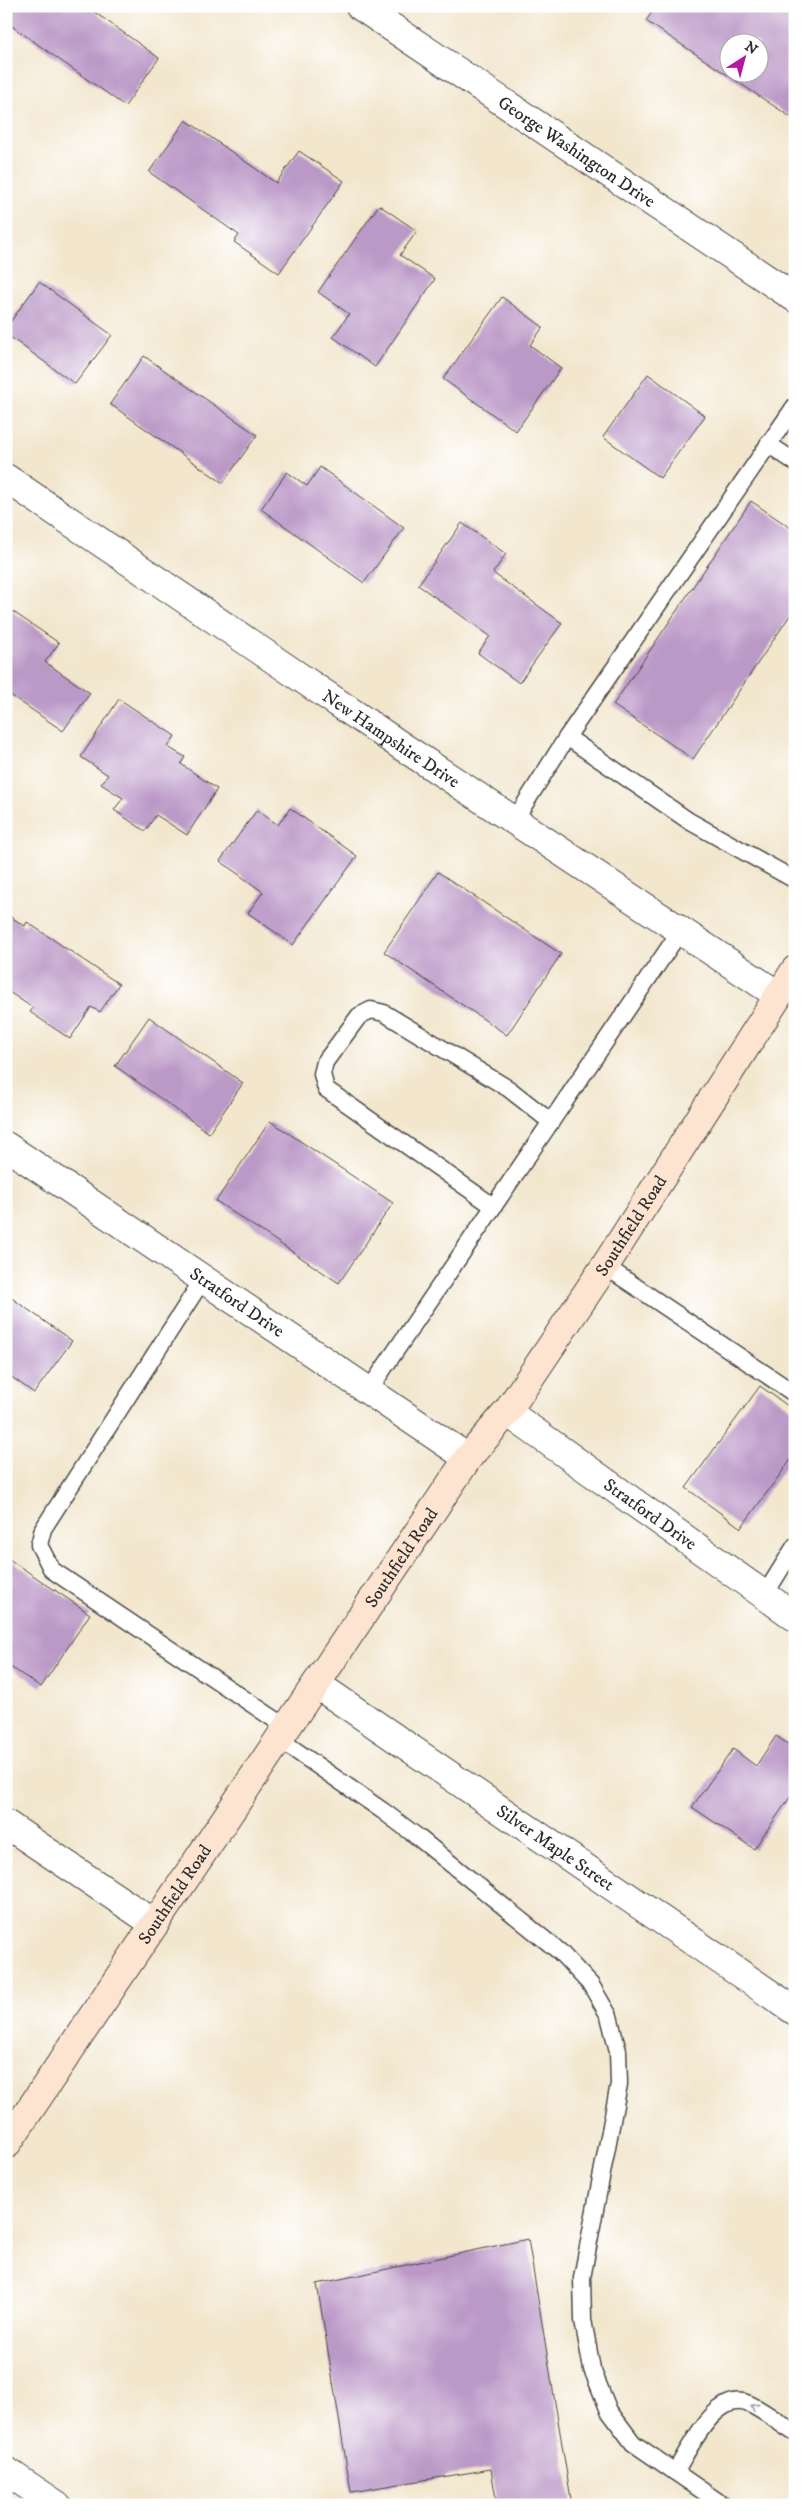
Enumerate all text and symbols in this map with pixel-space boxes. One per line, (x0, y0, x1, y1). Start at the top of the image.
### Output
north arrow (718, 32, 768, 82)
text: N (741, 38, 761, 59)
street label: George Washington Drive (493, 92, 659, 213)
street label: New Hampshire Drive (318, 685, 463, 793)
street label: Southfield Road (591, 1172, 672, 1281)
street label: Stratford Drive (185, 1263, 288, 1343)
street label: Stratford Drive (599, 1474, 701, 1556)
street label: Southfield Road (361, 1504, 443, 1612)
street label: Silver Maple Street (492, 1800, 618, 1896)
street label: Southfield Road (134, 1841, 217, 1949)
one-way arrow (750, 2404, 759, 2414)

